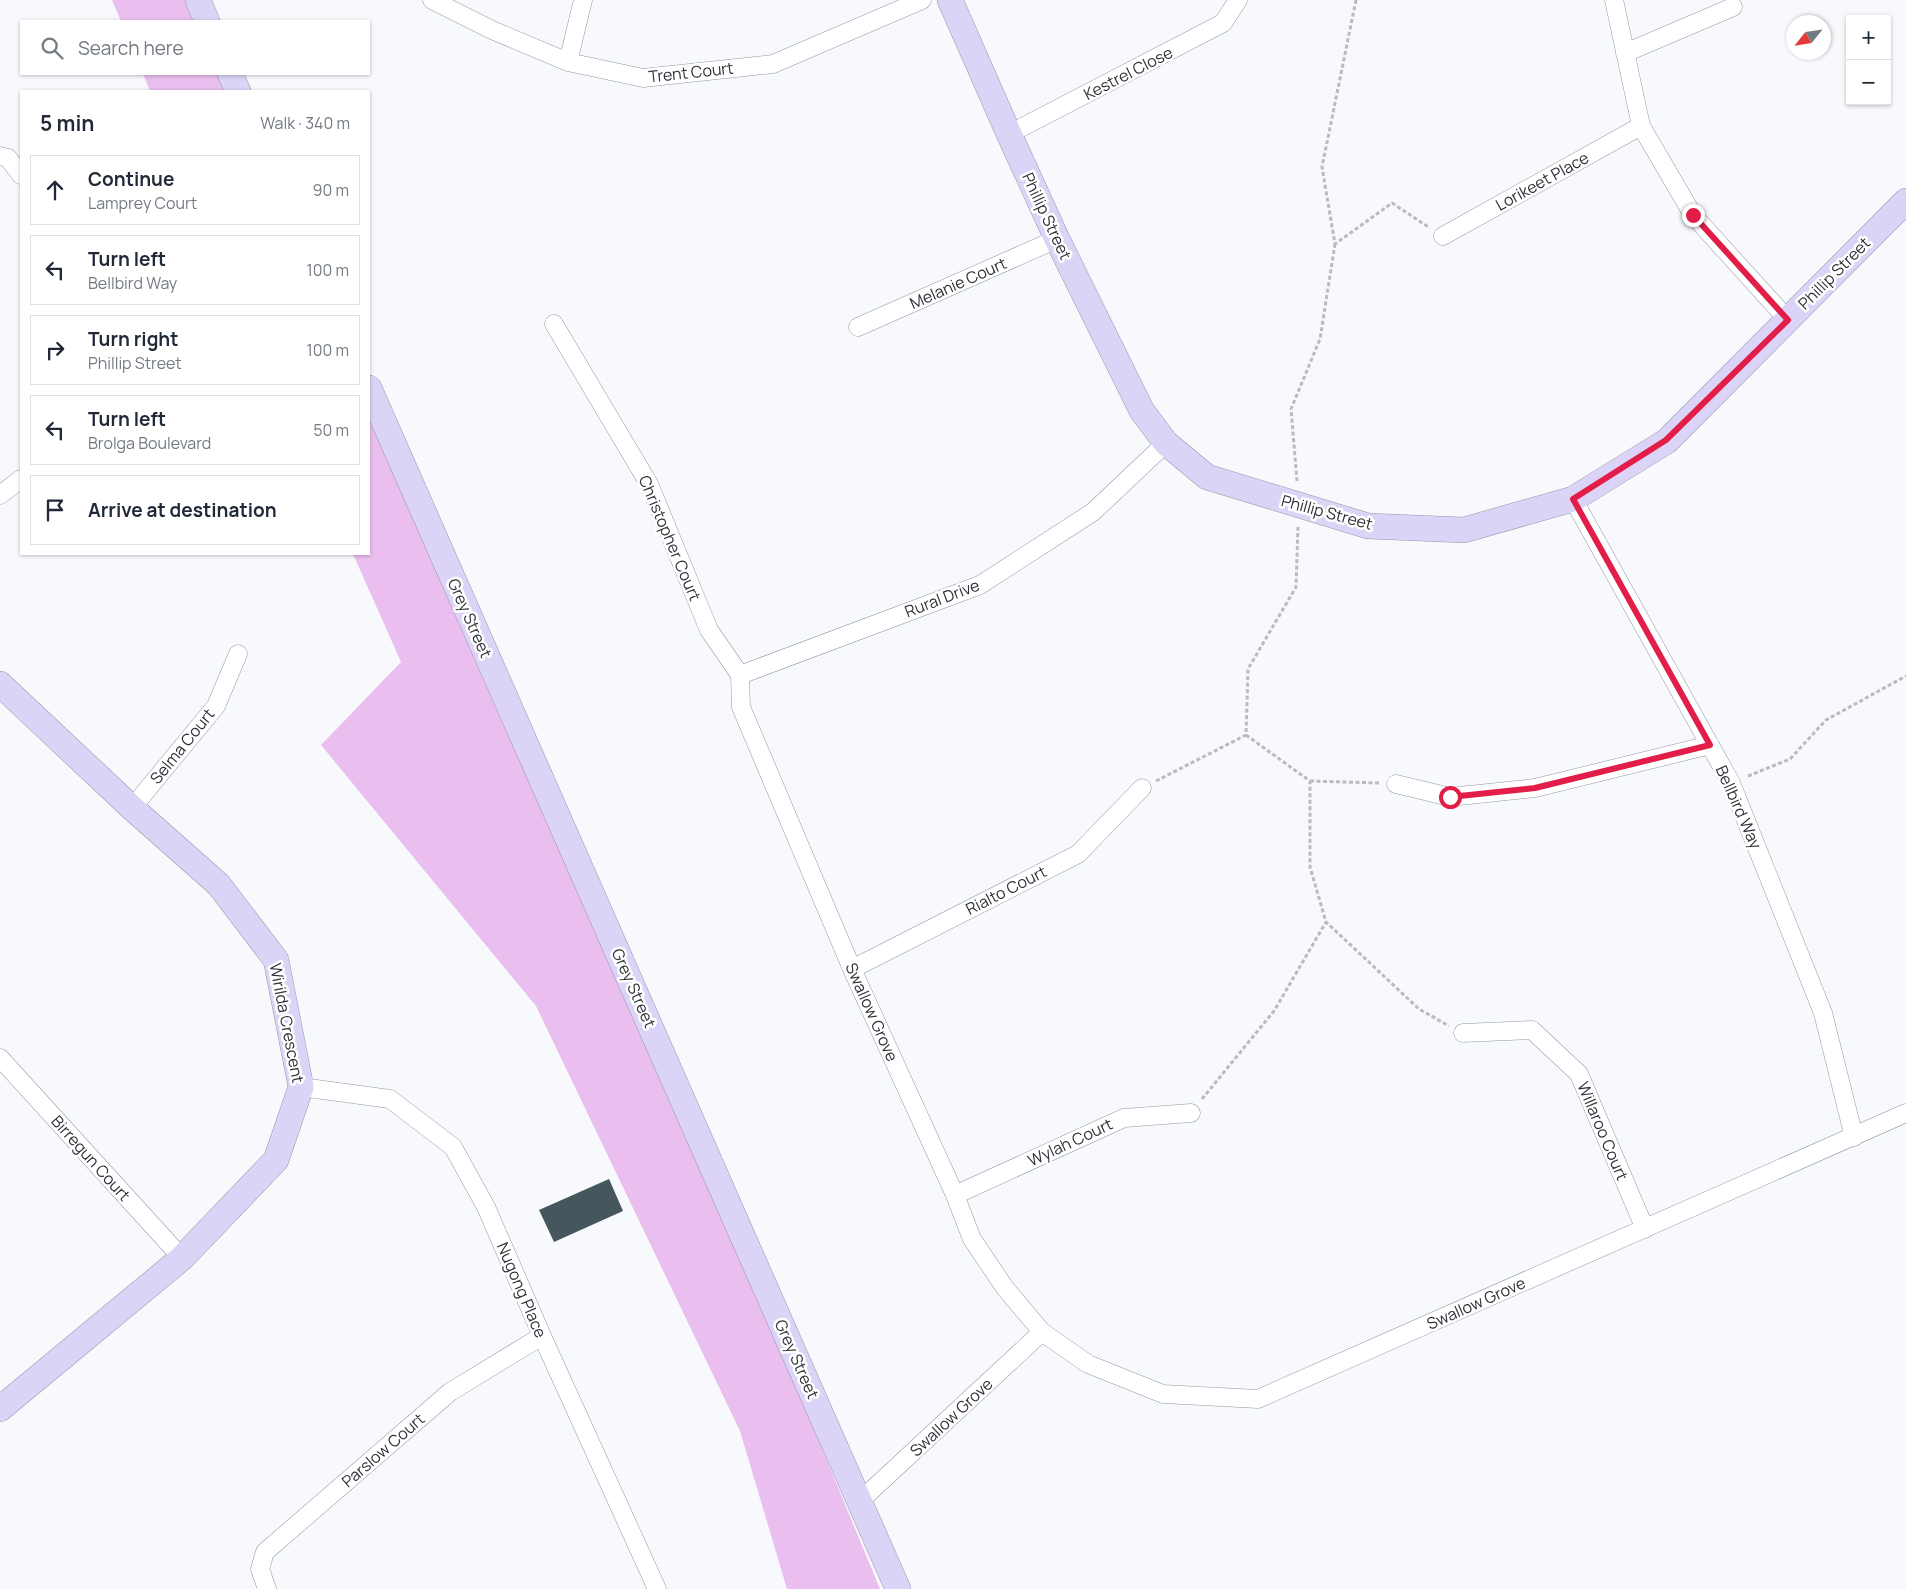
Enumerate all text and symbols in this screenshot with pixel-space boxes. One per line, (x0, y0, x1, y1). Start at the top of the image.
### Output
north arrow (1786, 15, 1831, 60)
map controls (1846, 15, 1891, 105)
button: + (1846, 15, 1891, 60)
search box (20, 20, 370, 75)
icon: search (38, 34, 66, 62)
text: Search here (78, 35, 184, 61)
street label: Kestrel Close (1080, 41, 1176, 105)
street label: Trent Court (647, 57, 735, 87)
button: − (1846, 60, 1891, 105)
text: 5 min (40, 109, 94, 137)
text: Walk · 340 m (260, 112, 350, 134)
street label: Lorikeet Place (1491, 146, 1593, 216)
text: Continue (88, 166, 174, 192)
street label: Phillip Street (1017, 169, 1077, 263)
icon: ahead (41, 176, 69, 204)
text: 90 m (313, 179, 349, 201)
text: Lamprey Court (88, 192, 197, 214)
route end (1682, 204, 1705, 227)
street label: Phillip Street (1793, 232, 1875, 314)
text: Turn left (88, 246, 166, 272)
street label: Melanie Court (906, 252, 1010, 314)
icon: left (41, 256, 69, 284)
text: 100 m (306, 259, 349, 281)
text: Bellbird Way (88, 272, 177, 294)
text: Turn right (88, 326, 178, 352)
icon: right (41, 336, 69, 364)
text: 100 m (306, 339, 349, 361)
text: Phillip Street (88, 352, 182, 374)
text: Turn left (88, 406, 166, 432)
icon: left (41, 416, 69, 444)
text: 50 m (313, 419, 349, 441)
text: Brolga Boulevard (88, 432, 211, 454)
street label: Christopher Court (634, 472, 706, 604)
street label: Phillip Street (1279, 489, 1375, 535)
icon: arrive (41, 496, 69, 524)
text: Arrive at destination (88, 497, 277, 523)
street label: Rural Drive (902, 574, 982, 622)
street label: Grey Street (443, 575, 497, 661)
street label: Selma Court (145, 704, 219, 788)
street label: Bellbird Way (1711, 762, 1767, 853)
route start (1439, 786, 1462, 809)
street label: Rialto Court (962, 860, 1050, 920)
street label: Grey Street (607, 945, 661, 1031)
street label: Swallow Grove (840, 959, 904, 1065)
street label: Wirilda Crescent (265, 961, 309, 1085)
street label: Willaroo Court (1572, 1078, 1634, 1184)
street label: Birregun Court (47, 1110, 135, 1206)
street label: Wylah Court (1024, 1113, 1116, 1171)
street label: Nugong Place (492, 1239, 552, 1341)
street label: Swallow Grove (1423, 1271, 1529, 1335)
street label: Grey Street (770, 1316, 824, 1402)
street label: Swallow Grove (905, 1373, 997, 1461)
street label: Parslow Court (337, 1408, 429, 1492)

